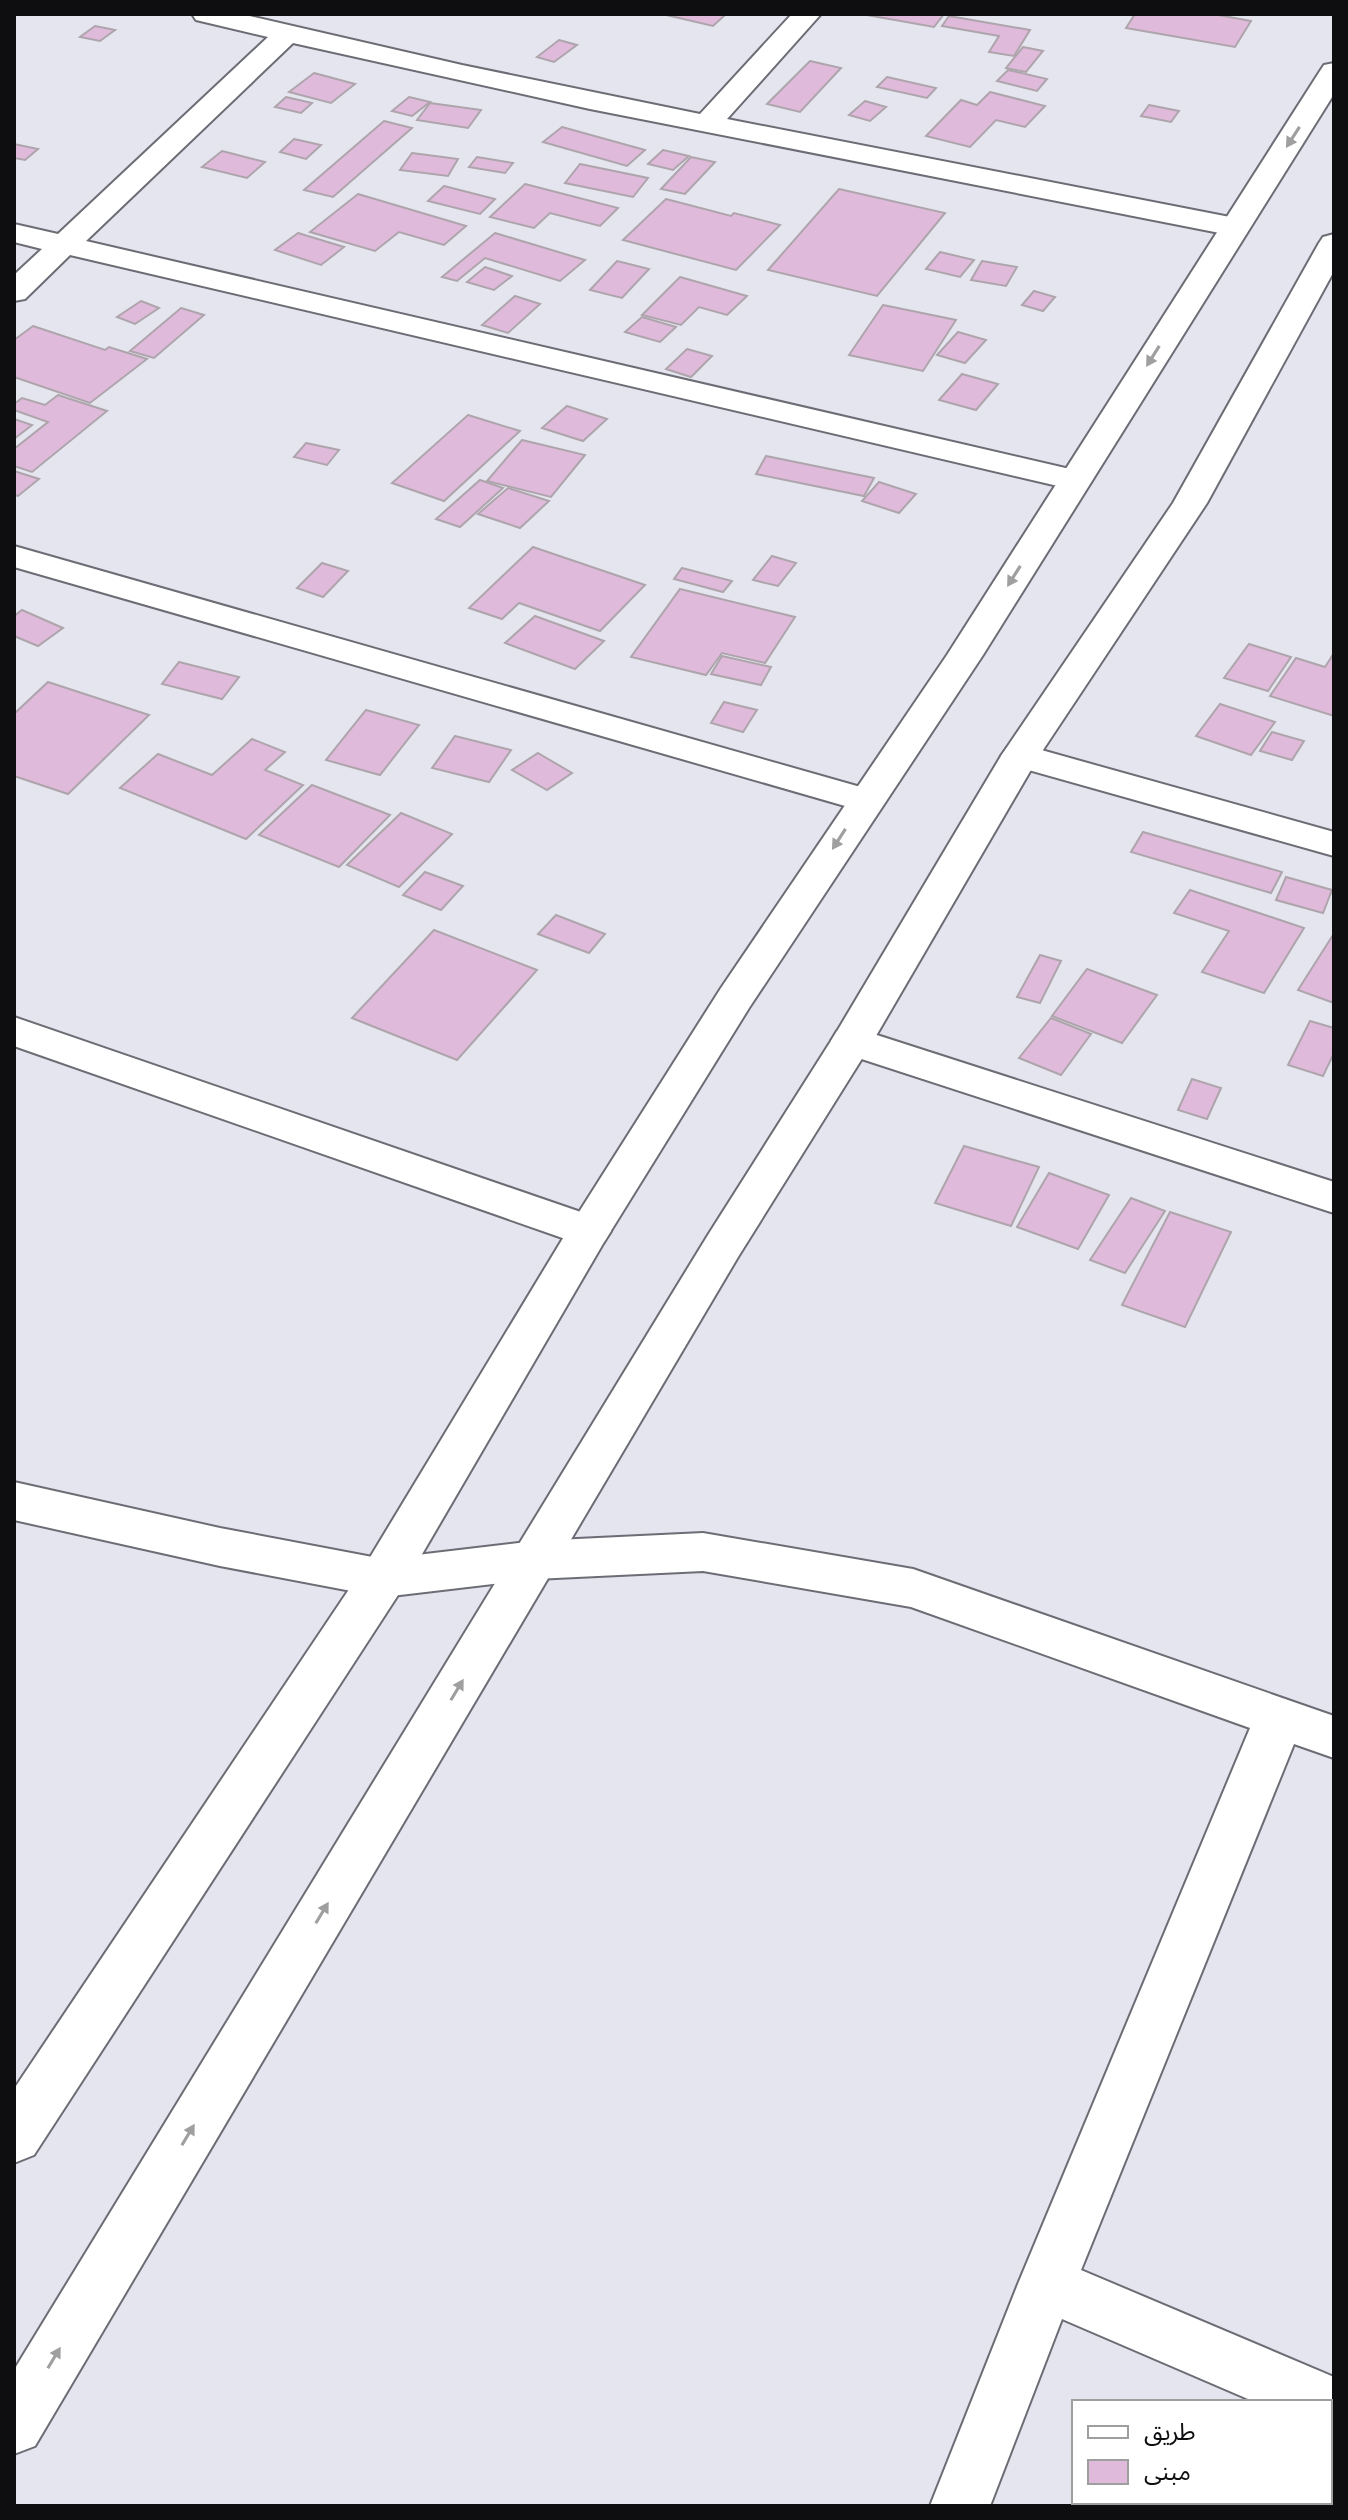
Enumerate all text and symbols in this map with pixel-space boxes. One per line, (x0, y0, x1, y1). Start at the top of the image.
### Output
one-way arrow (1286, 126, 1300, 148)
one-way arrow (1146, 346, 1161, 367)
one-way arrow (1008, 565, 1022, 587)
one-way arrow (832, 829, 847, 850)
one-way arrow (449, 1679, 463, 1701)
one-way arrow (315, 1902, 329, 1924)
one-way arrow (181, 2124, 195, 2146)
one-way arrow (47, 2347, 61, 2369)
legend (1072, 2400, 1332, 2504)
text: طريق (1144, 2419, 1196, 2447)
text: مبنى (1144, 2459, 1191, 2485)

